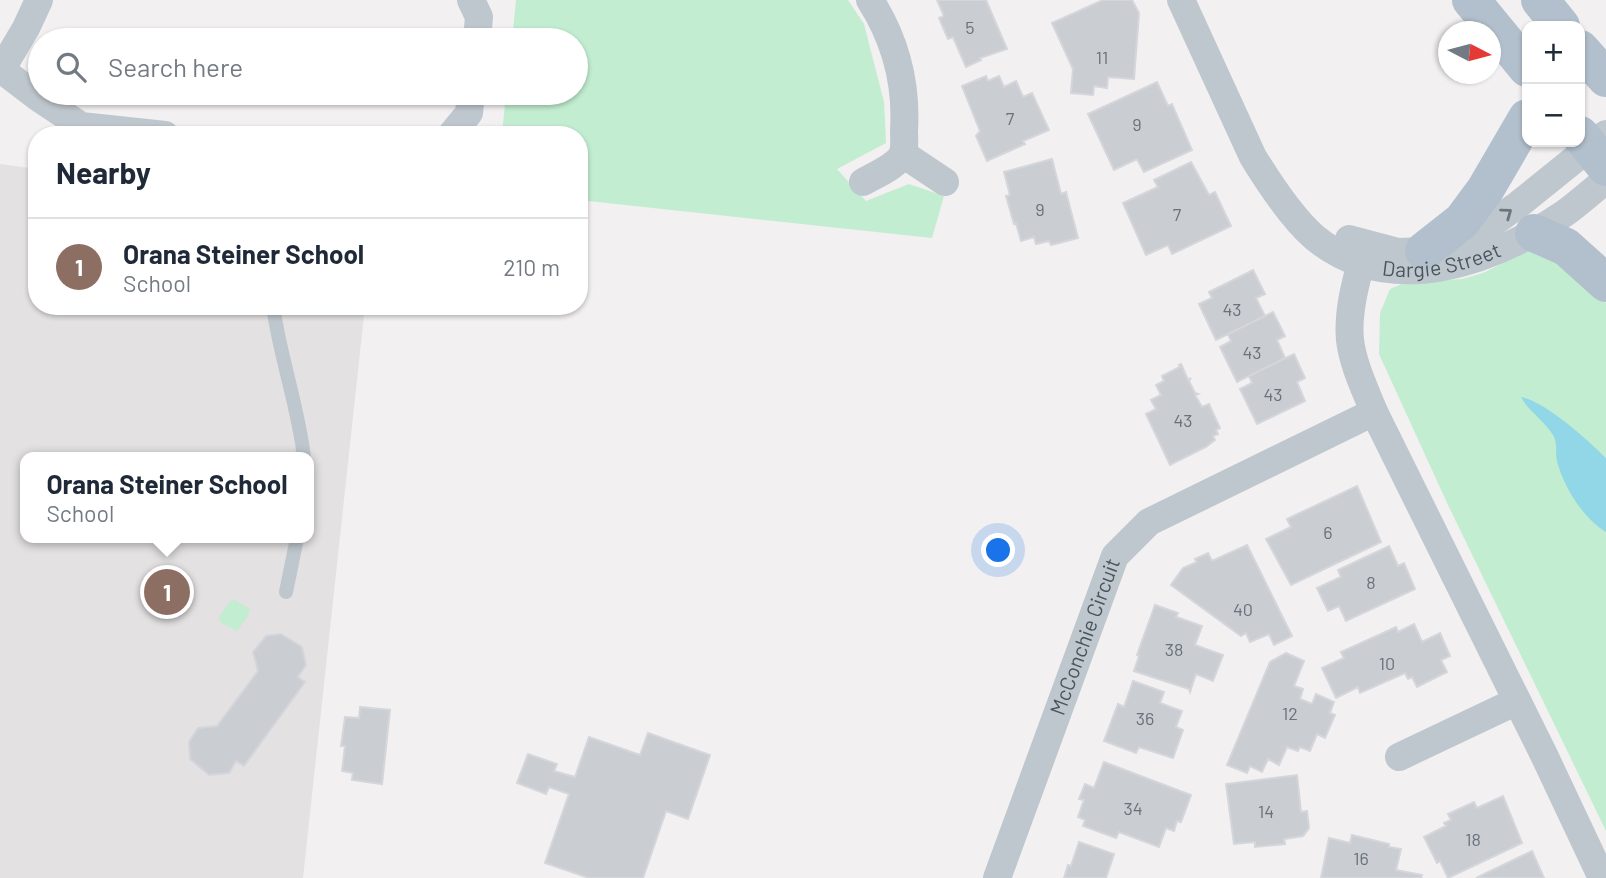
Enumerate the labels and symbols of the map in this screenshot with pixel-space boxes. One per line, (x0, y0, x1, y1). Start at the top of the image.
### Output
house number: 5 (965, 16, 975, 38)
north arrow (1438, 21, 1501, 84)
house number: 11 (1096, 46, 1108, 68)
house number: 7 (1006, 107, 1015, 129)
house number: 9 (1132, 113, 1142, 135)
house number: 9 (1035, 198, 1045, 220)
house number: 7 (1173, 203, 1182, 225)
one-way arrow (1499, 209, 1512, 221)
street label: Dargie Street (1381, 236, 1504, 281)
house number: 43 (1222, 298, 1242, 320)
house number: 43 (1242, 341, 1262, 363)
house number: 43 (1263, 383, 1283, 405)
house number: 43 (1173, 409, 1193, 431)
house number: 6 (1323, 521, 1333, 543)
your location (981, 533, 1015, 567)
street label: McConchie Circuit (1044, 554, 1124, 718)
pin: 1 (144, 566, 190, 618)
house number: 8 (1366, 571, 1376, 593)
house number: 40 (1233, 598, 1253, 620)
house number: 38 (1165, 638, 1183, 660)
house number: 10 (1379, 652, 1395, 674)
house number: 12 (1282, 702, 1298, 724)
house number: 36 (1136, 707, 1154, 729)
house number: 34 (1123, 797, 1143, 819)
house number: 14 (1258, 800, 1274, 822)
house number: 18 (1465, 828, 1481, 850)
house number: 16 (1353, 847, 1369, 869)

